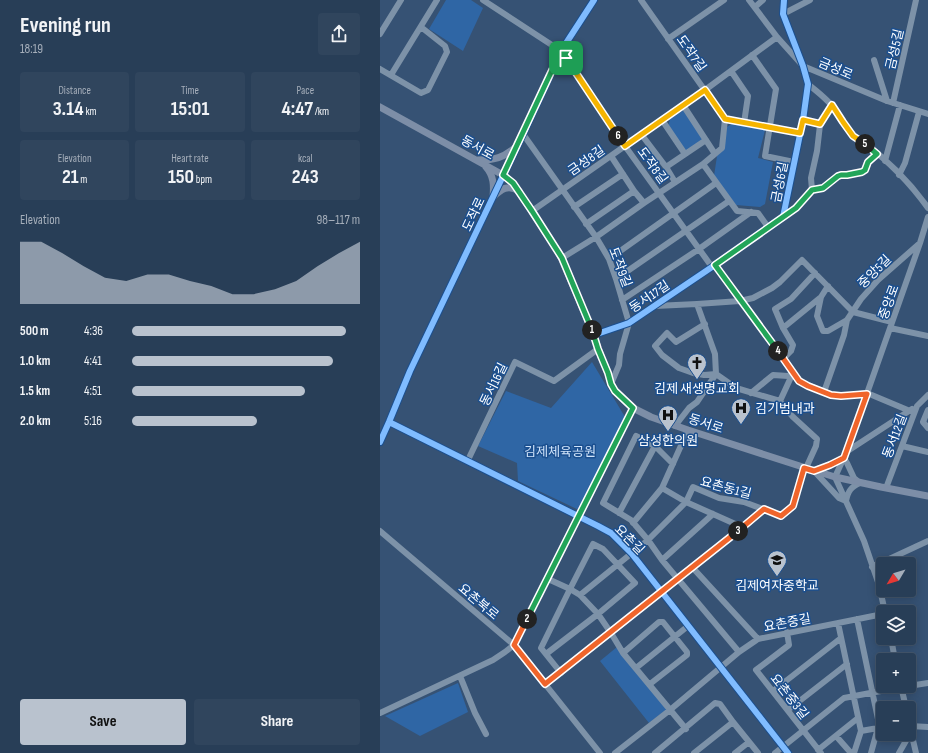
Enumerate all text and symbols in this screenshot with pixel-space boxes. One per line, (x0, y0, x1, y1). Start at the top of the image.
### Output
text: Evening run (20, 12, 111, 39)
button: share (318, 13, 360, 55)
street label: 금성5길 (883, 27, 907, 71)
street label: 도작7길 (673, 32, 710, 75)
text: 18:19 (20, 41, 43, 57)
pin (549, 41, 583, 75)
icon: arrive (555, 47, 577, 69)
street label: 금성로 (816, 55, 855, 83)
text: Distance (58, 84, 91, 97)
text: Time (181, 84, 199, 97)
text: Pace (297, 84, 314, 97)
text: 3.14 (53, 97, 84, 121)
text: 15:01 (171, 97, 209, 121)
text: 4:47 (282, 97, 313, 121)
text: km (84, 105, 97, 118)
text: /km (313, 105, 329, 118)
pin: 6 (608, 126, 628, 146)
text: 6 (615, 129, 621, 142)
street label: 동서로 (458, 132, 497, 164)
pin: 5 (855, 134, 875, 154)
text: 5 (863, 137, 867, 150)
street label: 금성8길 (565, 142, 608, 179)
street label: 도작8길 (633, 144, 671, 187)
text: Elevation (58, 152, 92, 165)
text: Heart rate (171, 152, 209, 165)
text: kcal (298, 152, 313, 165)
street label: 금성6길 (768, 160, 792, 204)
text: 21 (62, 165, 79, 189)
text: 150 (168, 165, 194, 189)
text: 243 (292, 165, 319, 189)
text: m (79, 173, 87, 186)
text: bpm (194, 173, 212, 186)
street label: 도작로 (459, 195, 489, 234)
text: Elevation (20, 212, 60, 228)
text: 98–117 m (317, 212, 360, 228)
street label: 도작9길 (605, 245, 635, 290)
street label: 중앙5길 (855, 252, 895, 292)
street label: 동서17길 (626, 277, 673, 316)
street label: 중앙로 (875, 283, 903, 322)
pin: 1 (582, 320, 602, 340)
text: 500 m (20, 323, 49, 339)
text: 4:36 (84, 323, 103, 339)
text: 1 (590, 323, 594, 336)
pin: 4 (768, 341, 788, 361)
text: 4 (775, 344, 781, 357)
church icon: 김제 새생명교회 (686, 352, 708, 380)
text: 1.0 km (20, 353, 50, 369)
text: 4:41 (84, 353, 102, 369)
street label: 동서16길 (477, 360, 511, 409)
place label: 김제 새생명교회 (654, 381, 740, 397)
text: 1.5 km (20, 383, 50, 399)
text: 4:51 (84, 383, 102, 399)
hospital icon: 김기범내과 (730, 397, 752, 425)
place label: 김기범내과 (755, 401, 815, 417)
hospital icon: 삼성한의원 (657, 404, 679, 432)
street label: 동서로 (686, 411, 725, 437)
street label: 동서12길 (879, 412, 911, 461)
text: 2.0 km (20, 413, 51, 429)
text: 5:16 (84, 413, 102, 429)
place label: 삼성한의원 (638, 433, 698, 449)
park label: 김제체육공원 (524, 444, 596, 460)
street label: 요촌동1길 (698, 473, 753, 502)
street label: 요촌길 (611, 521, 648, 558)
pin: 3 (728, 521, 748, 541)
text: 3 (736, 524, 740, 537)
school or university icon: 김제여자중학교 (766, 549, 788, 577)
north arrow (876, 557, 916, 597)
map controls (876, 557, 916, 741)
place label: 김제여자중학교 (735, 578, 819, 594)
street label: 요촌북로 (455, 580, 502, 623)
button: layers (876, 605, 916, 645)
pin: 2 (517, 609, 537, 629)
street label: 요촌중길 (762, 611, 812, 635)
text: 2 (525, 612, 529, 625)
button: + (876, 653, 916, 693)
street label: 요촌중3길 (767, 671, 812, 723)
button: Save (20, 699, 186, 745)
button: Share (194, 699, 360, 745)
button: − (876, 701, 916, 741)

